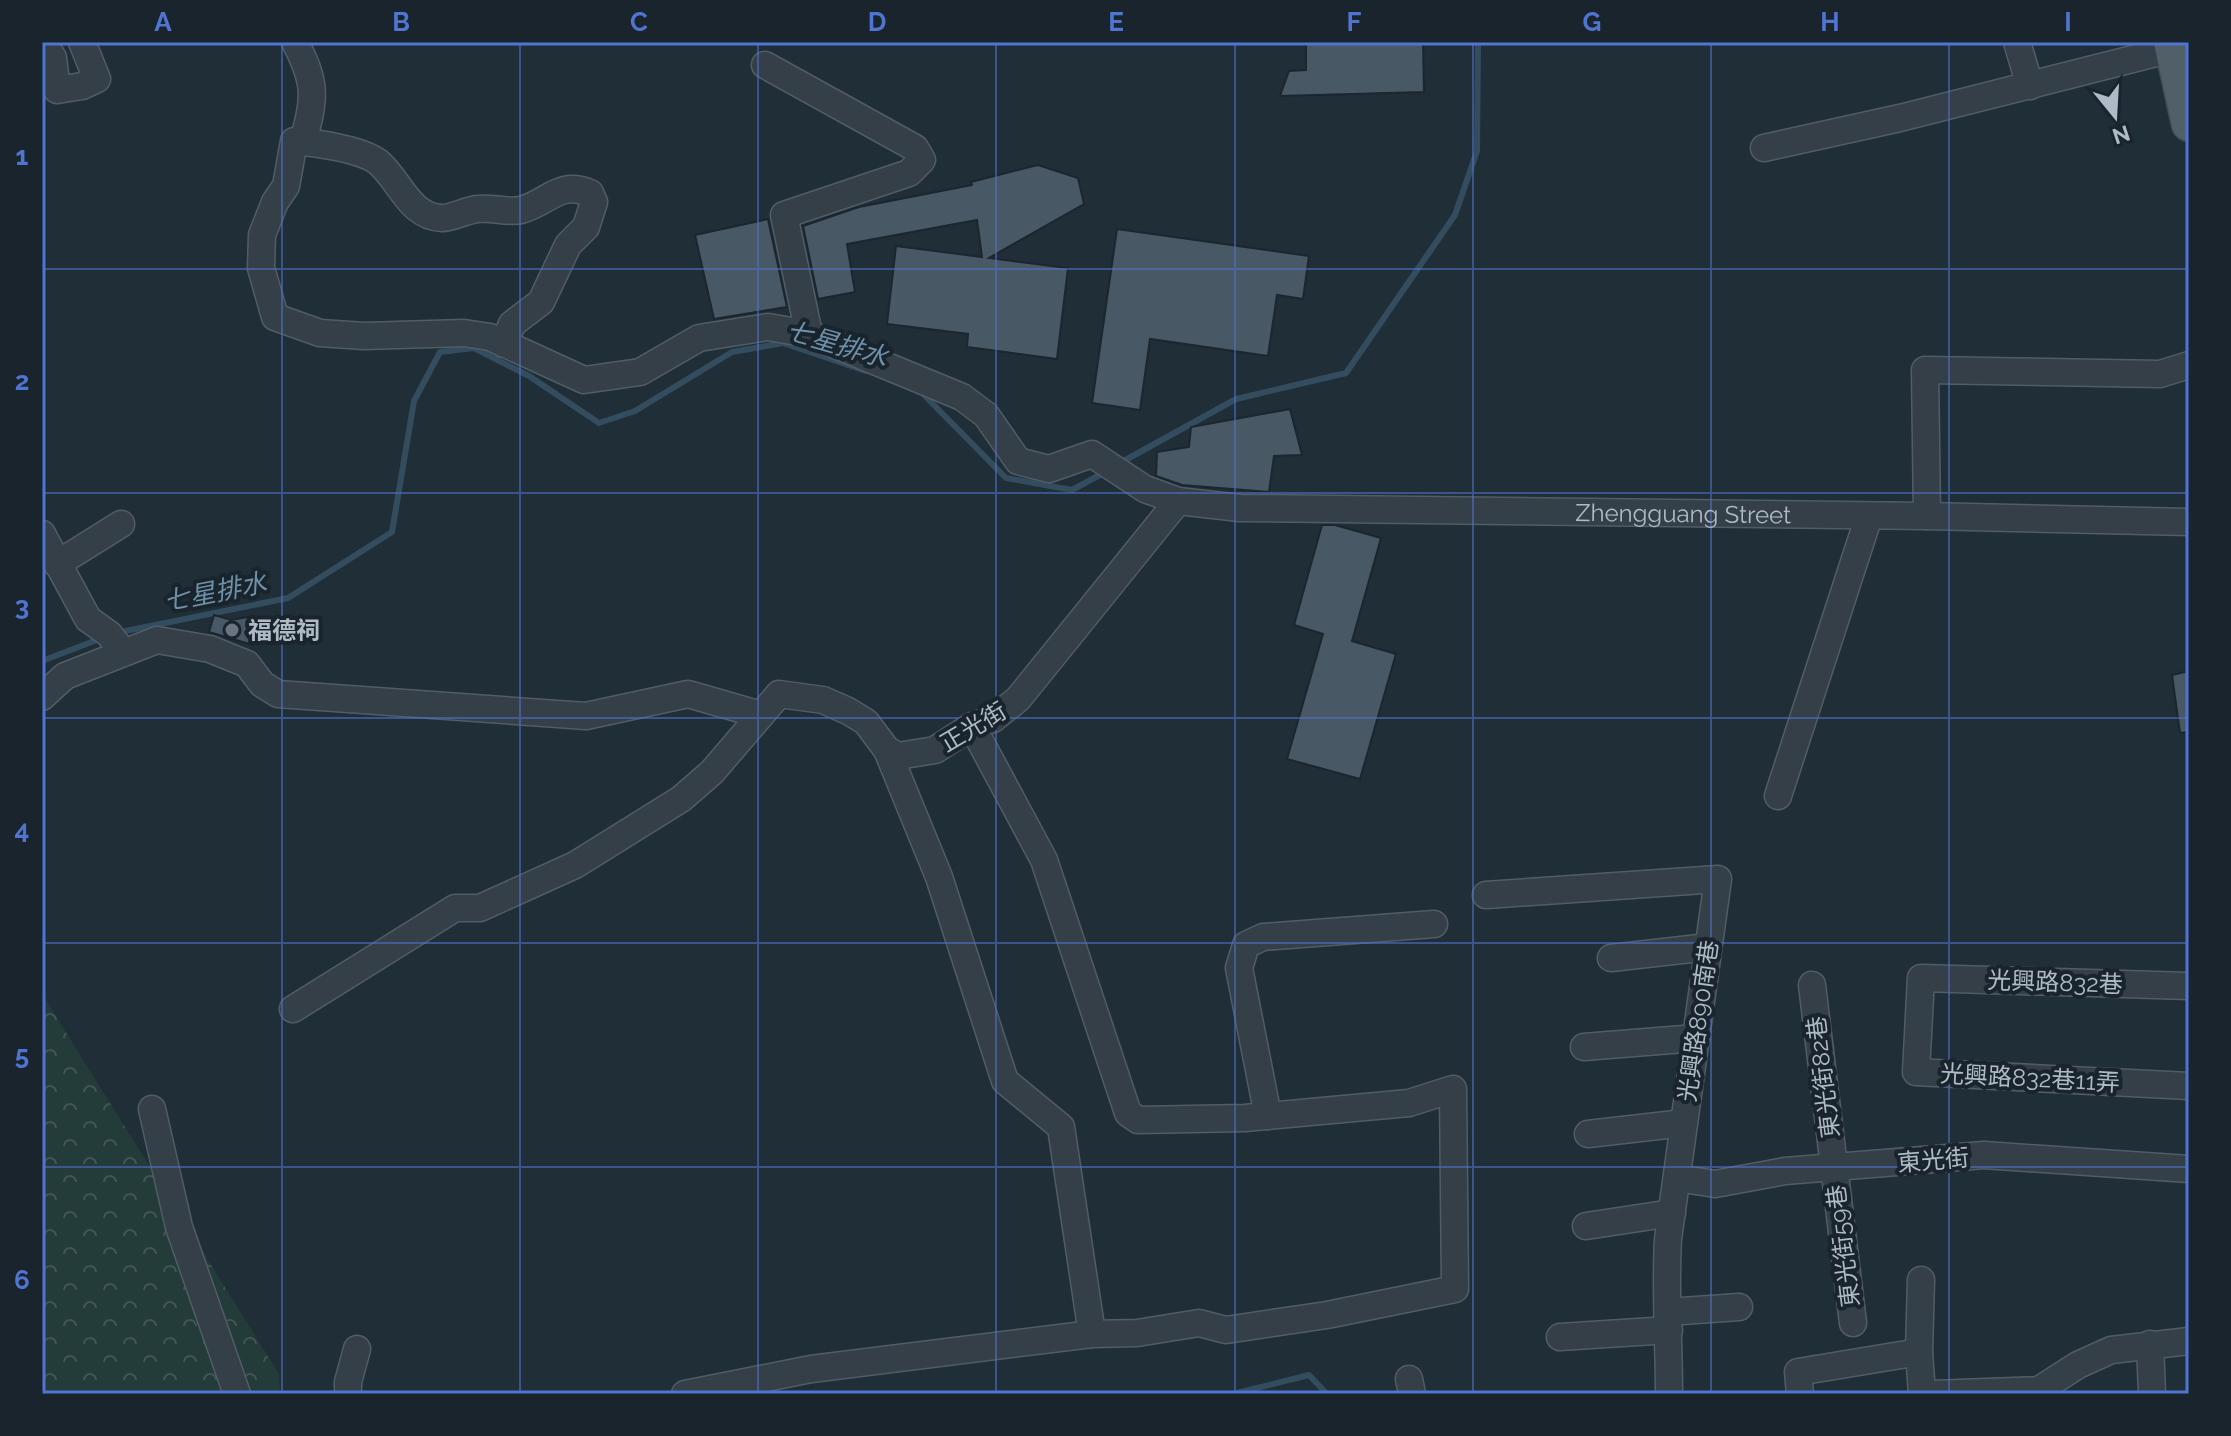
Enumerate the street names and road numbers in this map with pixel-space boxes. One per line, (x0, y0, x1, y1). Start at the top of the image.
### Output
street label: Zhengguang Street (1575, 497, 1791, 529)
street label: 正光街 (935, 696, 1011, 758)
street label: 光興路890南巷 (1672, 938, 1724, 1104)
street label: 光興路832巷 (1987, 965, 2123, 999)
street label: 東光街82巷 (1801, 1014, 1845, 1140)
street label: 光興路832巷11弄 (1939, 1059, 2121, 1097)
street label: 東光街 (1896, 1142, 1970, 1178)
street label: 東光街59巷 (1821, 1183, 1865, 1309)

